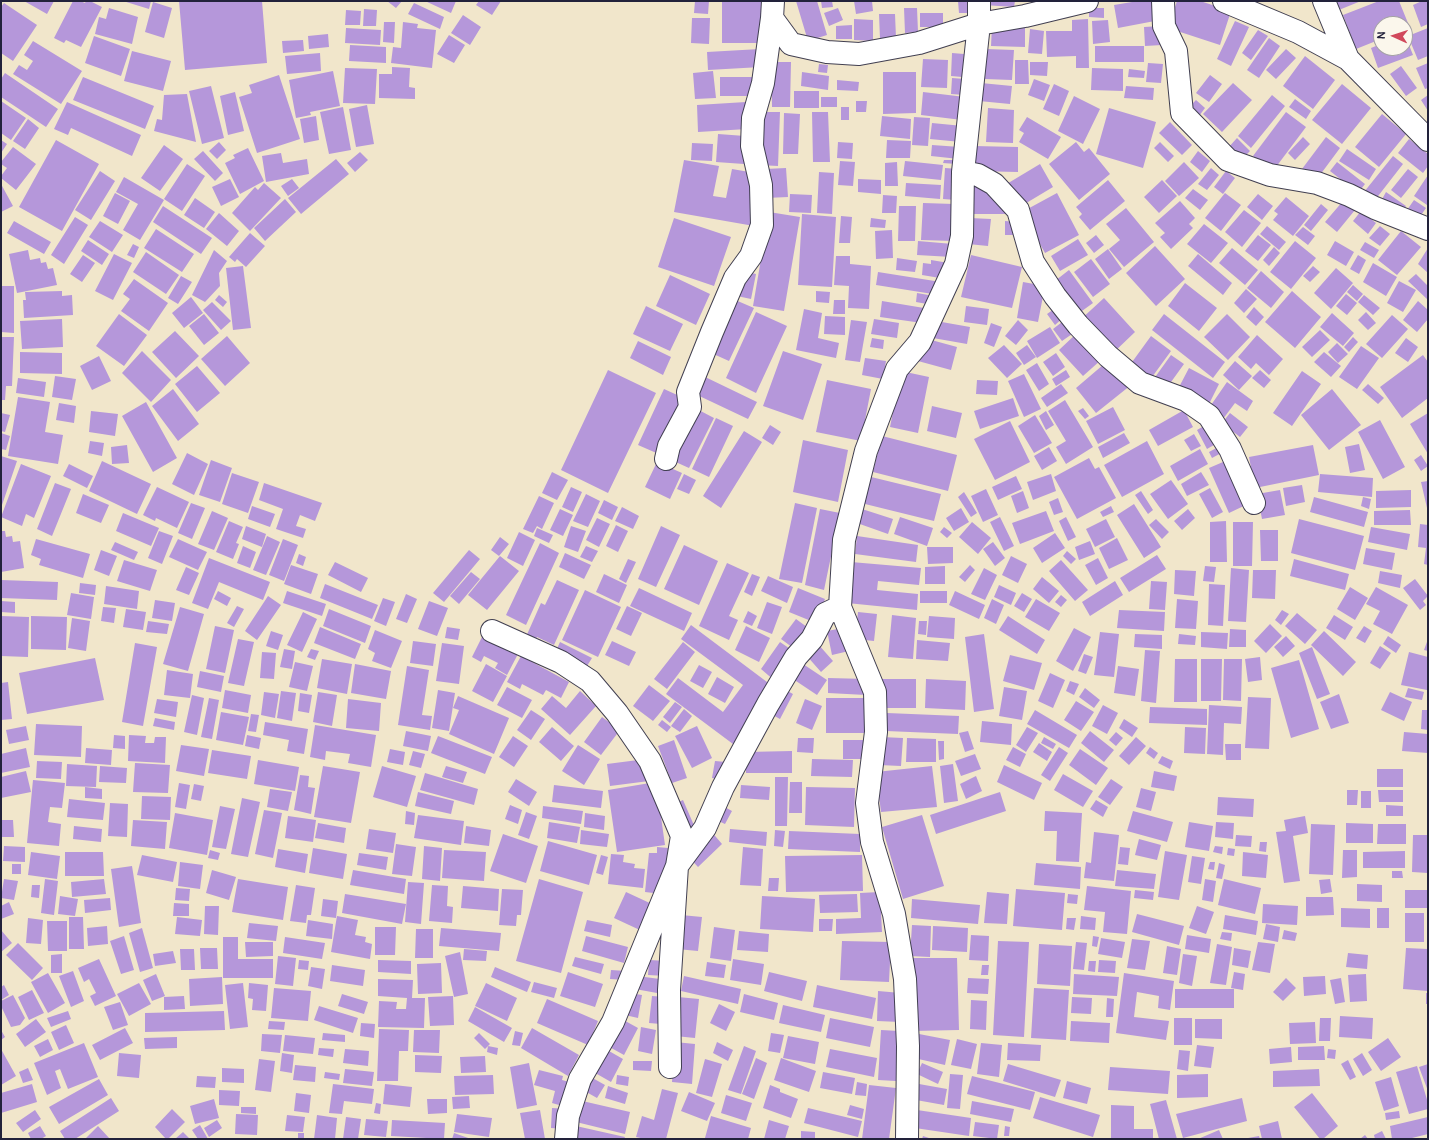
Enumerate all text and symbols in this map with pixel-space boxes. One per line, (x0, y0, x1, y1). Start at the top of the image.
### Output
north arrow (1373, 16, 1413, 56)
text: N (1375, 31, 1388, 39)

